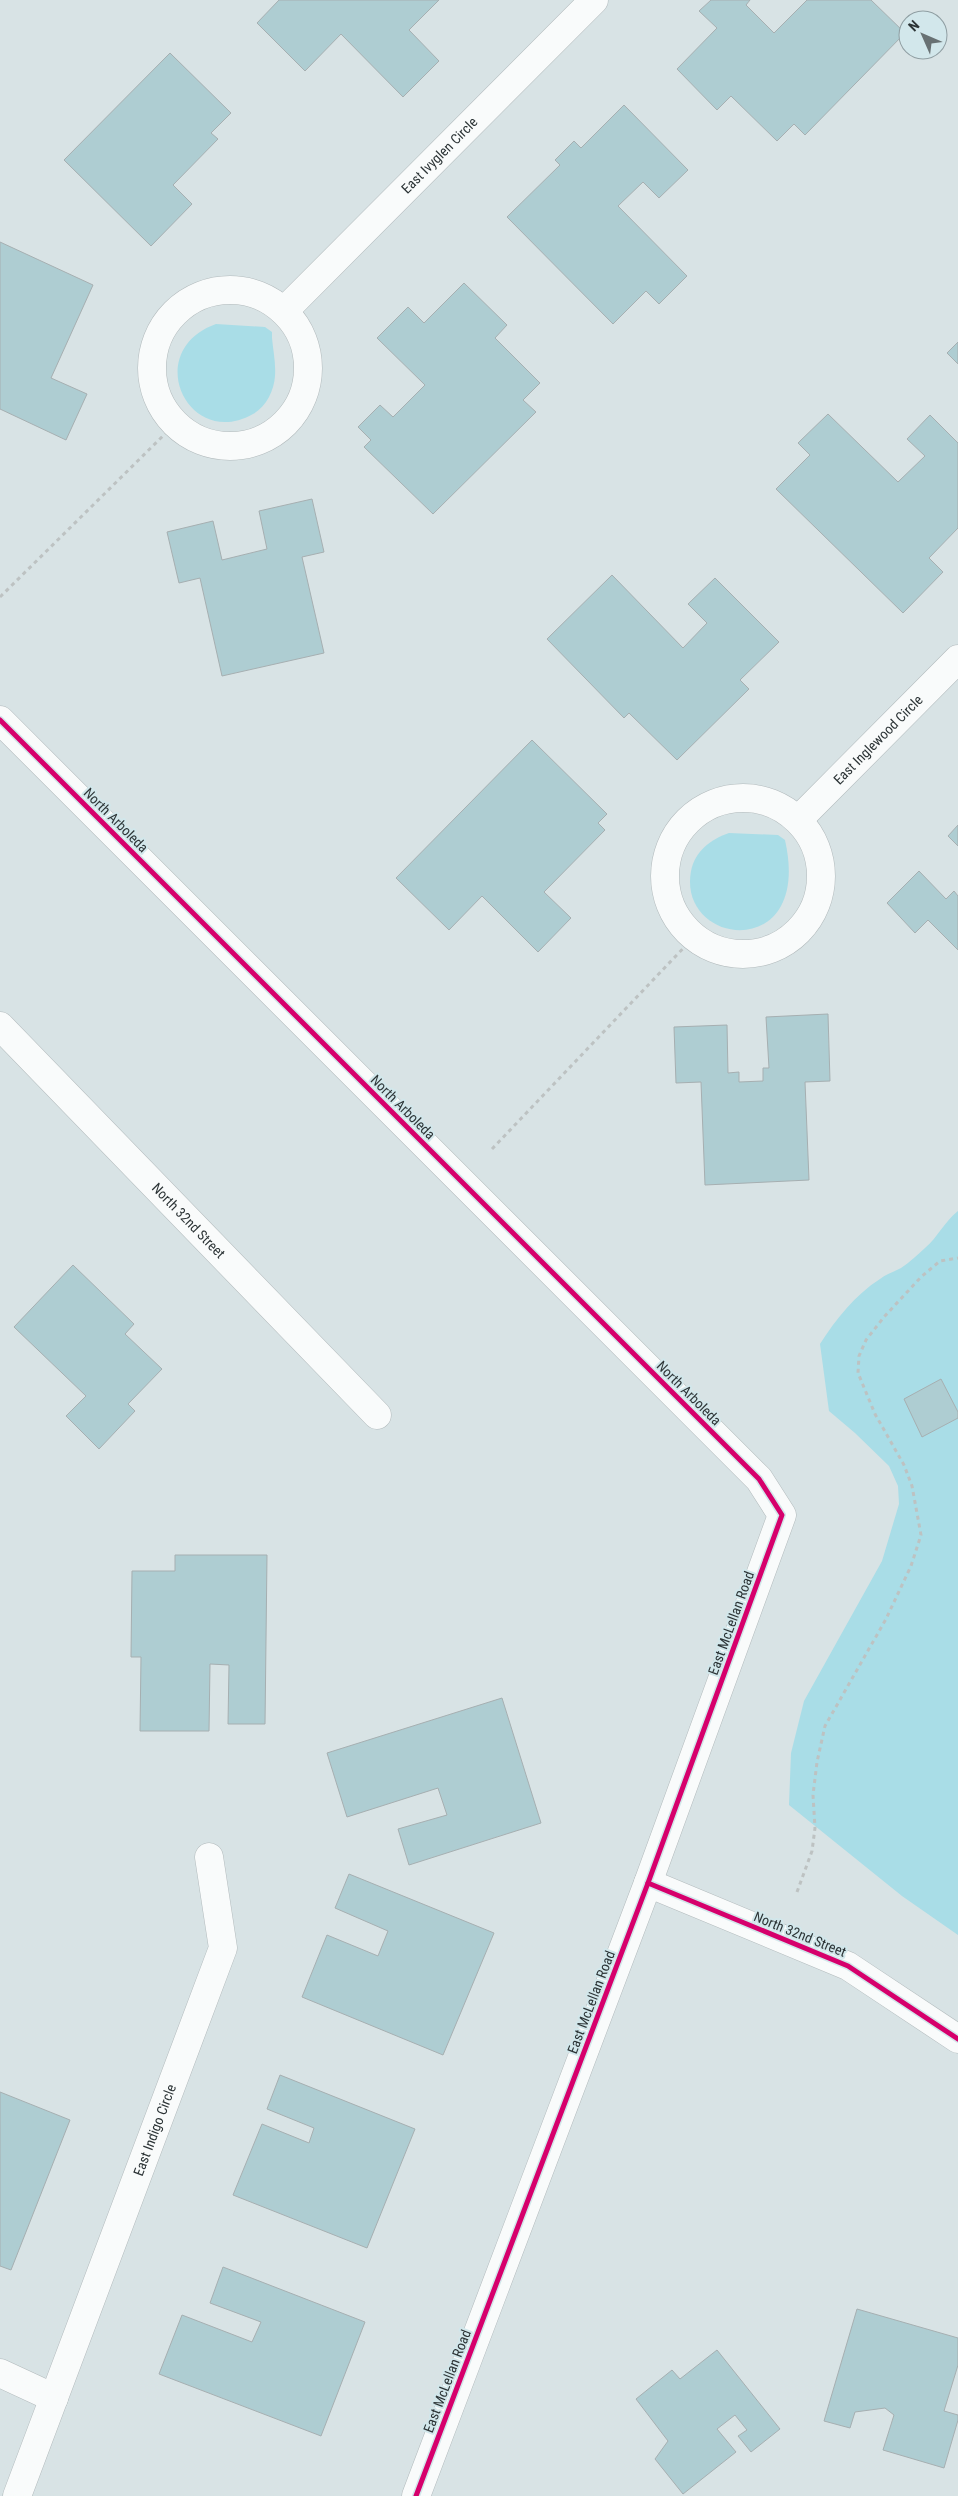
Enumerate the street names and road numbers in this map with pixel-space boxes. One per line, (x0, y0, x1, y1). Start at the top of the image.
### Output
street label: East Ivyglen Circle (398, 113, 481, 197)
street label: East Inglewood Circle (830, 691, 926, 788)
street label: North Arboleda (81, 785, 151, 855)
street label: North Arboleda (368, 1072, 438, 1142)
street label: North 32nd Street (149, 1180, 228, 1261)
street label: North Arboleda (654, 1358, 724, 1428)
street label: East McLellan Road (705, 1569, 757, 1677)
street label: North 32nd Street (752, 1908, 848, 1960)
street label: East McLellan Road (564, 1948, 618, 2056)
street label: East Indigo Circle (130, 2082, 179, 2178)
street label: East McLellan Road (420, 2327, 474, 2435)

